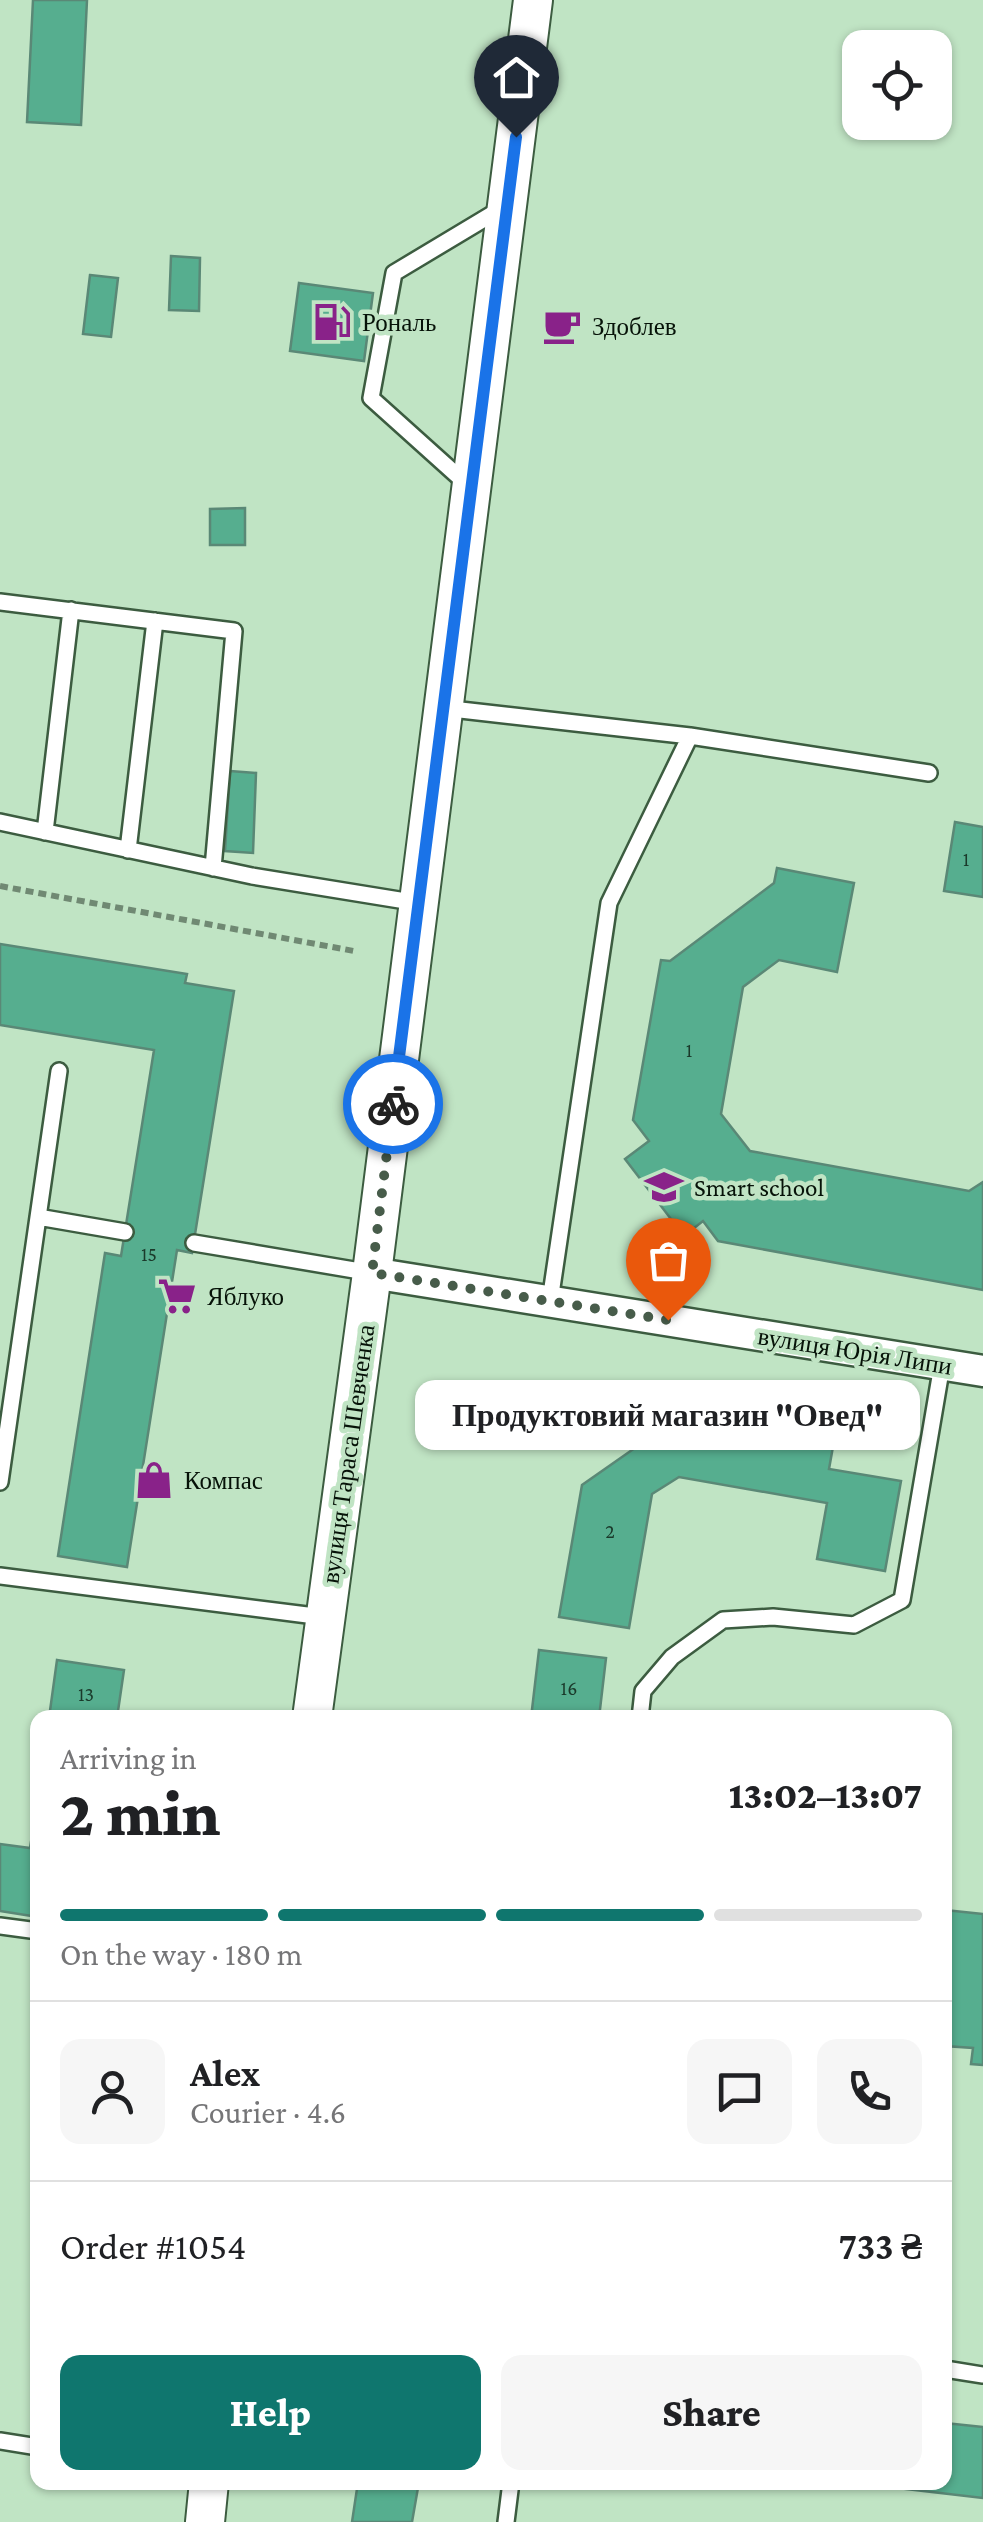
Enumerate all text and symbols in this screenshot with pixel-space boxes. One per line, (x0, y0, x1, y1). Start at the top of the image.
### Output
map controls (842, 30, 952, 140)
button: locate (842, 30, 952, 140)
pin (474, 35, 559, 138)
icon: home (489, 50, 544, 105)
fuel station icon: Рональ (311, 301, 353, 343)
cafe icon: Здоблев (541, 305, 583, 347)
place label: Рональ (362, 309, 436, 336)
place label: Здоблев (592, 313, 677, 340)
house number: 1 (963, 848, 969, 870)
house number: 1 (686, 1039, 692, 1061)
courier (343, 1054, 443, 1154)
icon: bike (366, 1077, 421, 1132)
school or university icon: Smart school (643, 1166, 685, 1208)
place label: Smart school (694, 1174, 824, 1201)
pin (626, 1218, 711, 1321)
icon: bag (641, 1233, 696, 1288)
house number: 15 (141, 1243, 157, 1265)
supermarket icon: Яблуко (156, 1275, 198, 1317)
place label: Яблуко (207, 1283, 284, 1310)
street label: вулиця Юрія Липи (756, 1322, 954, 1380)
street label: вулиця Тараса Шевченка (316, 1323, 380, 1585)
callout: Продуктовий магазин "Овед" (416, 1380, 920, 1450)
text: Продуктовий магазин "Овед" (452, 1397, 883, 1433)
shop icon: Компас (133, 1459, 175, 1501)
place label: Компас (184, 1467, 263, 1494)
house number: 2 (605, 1520, 615, 1542)
house number: 16 (561, 1677, 577, 1699)
house number: 13 (78, 1683, 94, 1705)
text: Arriving in (60, 1740, 197, 1776)
text: 13:02–13:07 (729, 1774, 922, 1816)
text: 2 min (60, 1777, 221, 1849)
text: On the way · 180 m (60, 1936, 303, 1972)
button: person (60, 2039, 165, 2144)
button: chat (687, 2039, 792, 2144)
button: phone (817, 2039, 922, 2144)
text: Alex (190, 2052, 260, 2094)
text: Courier · 4.6 (190, 2094, 346, 2130)
text: Order #1054 (60, 2225, 246, 2267)
text: 733 ₴ (839, 2225, 922, 2267)
button: Help (60, 2355, 481, 2470)
button: Share (501, 2355, 922, 2470)

